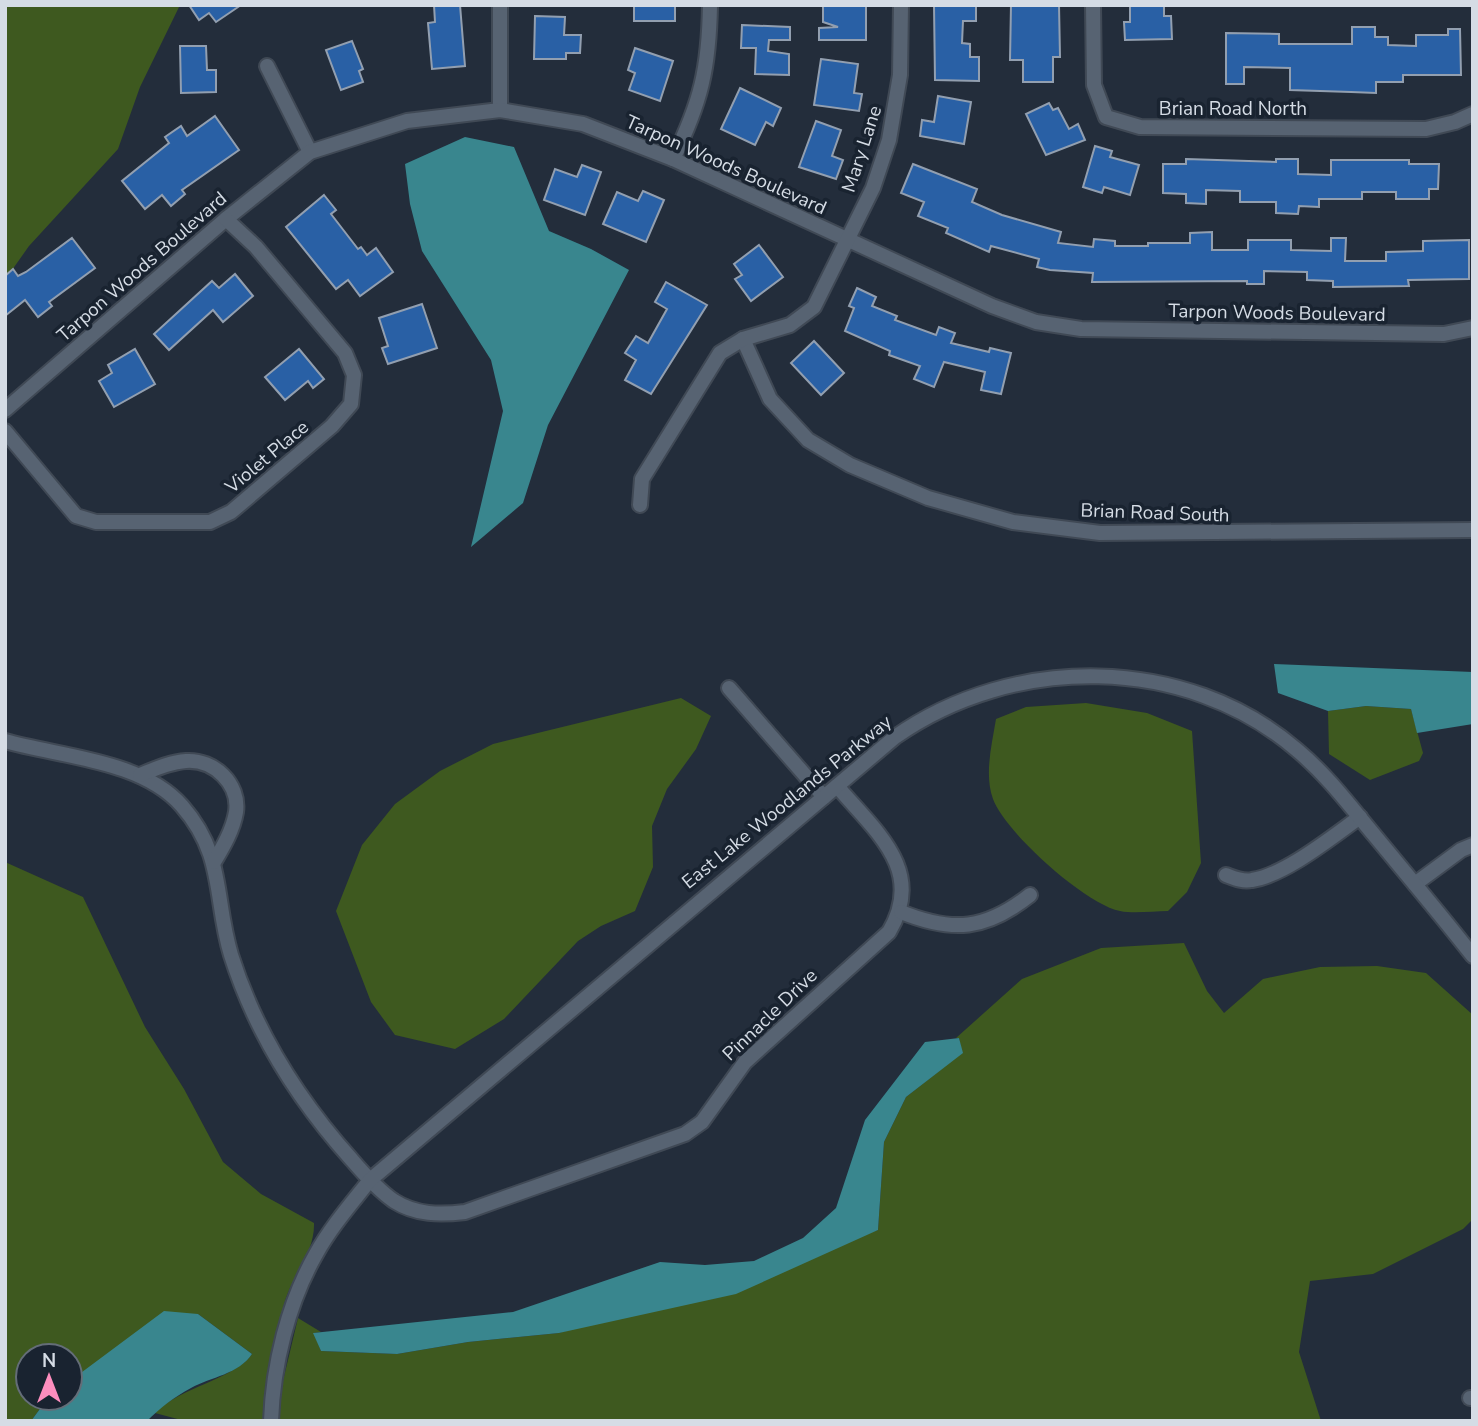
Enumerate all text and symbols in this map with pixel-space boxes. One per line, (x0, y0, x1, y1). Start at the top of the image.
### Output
street label: Brian Road North (1159, 96, 1307, 122)
street label: Mary Lane (836, 102, 888, 196)
street label: Tarpon Woods Boulevard (621, 109, 831, 221)
street label: Tarpon Woods Boulevard (52, 186, 232, 348)
street label: Tarpon Woods Boulevard (1168, 298, 1386, 328)
street label: Violet Place (219, 414, 314, 500)
street label: Brian Road South (1080, 497, 1230, 529)
street label: East Lake Woodlands Parkway (677, 709, 898, 895)
street label: Pinnacle Drive (717, 963, 823, 1067)
north arrow (14, 1342, 84, 1412)
text: N (42, 1348, 56, 1374)

